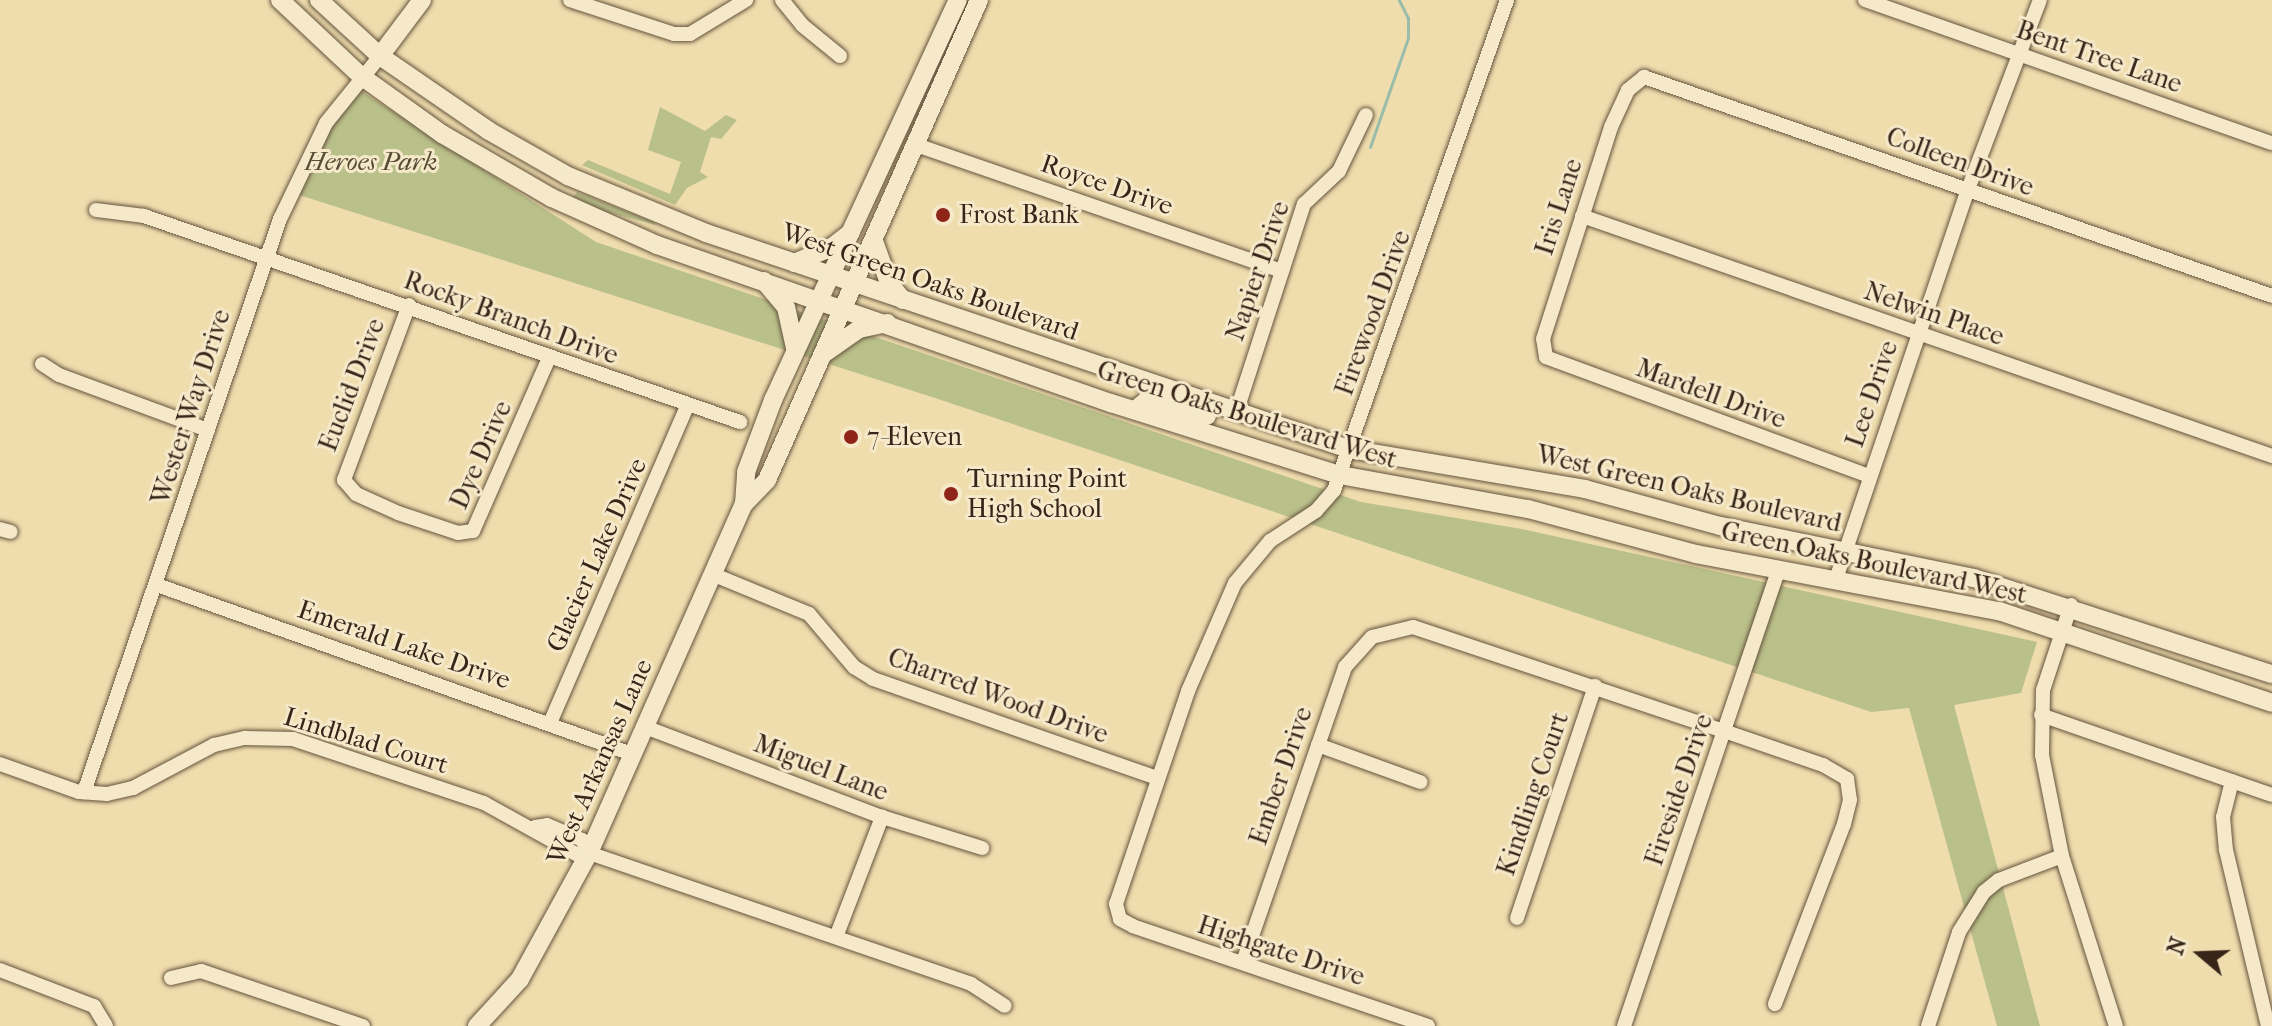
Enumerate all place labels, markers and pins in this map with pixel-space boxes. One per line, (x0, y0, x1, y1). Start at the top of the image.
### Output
place label: Frost Bank (959, 199, 1079, 231)
marker: Frost Bank (934, 206, 952, 224)
place label: 7-Eleven (867, 421, 962, 453)
marker: 7-Eleven (842, 428, 860, 446)
place label: Turning Point High School (967, 463, 1127, 524)
marker: Turning Point High School (942, 485, 960, 503)

